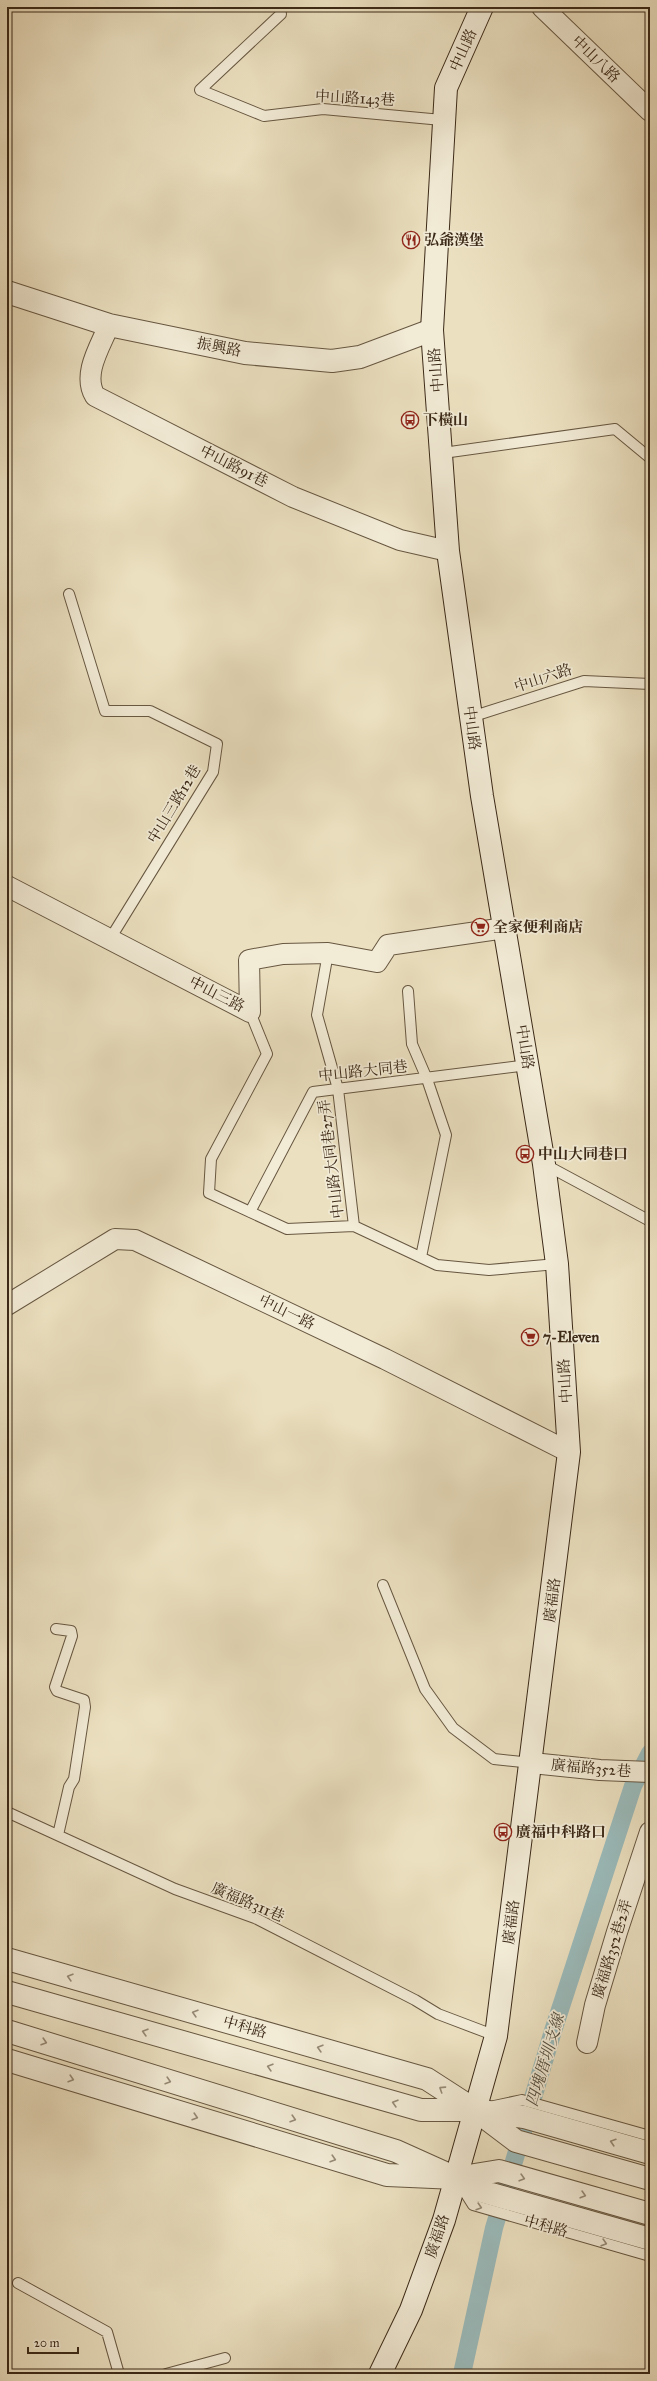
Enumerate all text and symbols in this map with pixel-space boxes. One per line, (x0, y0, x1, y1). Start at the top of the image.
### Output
street label: 中山路 (446, 26, 480, 74)
street label: 中山八路 (568, 32, 624, 86)
street label: 中山路143巷 (314, 87, 396, 109)
restaurant icon: 弘爺漢堡 (401, 230, 421, 250)
place label: 弘爺漢堡 (424, 231, 484, 249)
street label: 振興路 (195, 334, 243, 360)
street label: 中山路 (425, 347, 447, 393)
bus stop icon: 下橫山 (400, 410, 420, 430)
place label: 下橫山 (423, 411, 468, 429)
street label: 中山路91巷 (197, 441, 271, 491)
street label: 中山六路 (512, 660, 574, 696)
street label: 中山路 (460, 704, 484, 752)
street label: 中山三路12巷 (144, 762, 204, 846)
supermarket icon: 全家便利商店 (470, 917, 490, 937)
place label: 全家便利商店 (493, 918, 583, 936)
street label: 中山三路 (186, 972, 248, 1016)
street label: 中山路 (513, 1023, 537, 1071)
street label: 中山路大同巷 (317, 1057, 409, 1085)
street label: 中山路大同巷27弄 (315, 1098, 347, 1220)
bus stop icon: 中山大同巷口 (515, 1144, 535, 1164)
place label: 中山大同巷口 (538, 1145, 628, 1163)
street label: 中山一路 (256, 1291, 318, 1333)
supermarket icon: 7-Eleven (520, 1327, 540, 1347)
place label: 7-Eleven (543, 1328, 600, 1346)
street label: 中山路 (554, 1358, 576, 1404)
street label: 廣福路 (540, 1577, 564, 1623)
street label: 廣福路352巷 (550, 1756, 632, 1780)
bus stop icon: 廣福中科路口 (493, 1822, 513, 1842)
place label: 廣福中科路口 (516, 1823, 606, 1841)
street label: 廣福路311巷 (209, 1879, 287, 1925)
street label: 廣福路352巷2弄 (588, 1897, 636, 2001)
street label: 廣福路 (499, 1899, 523, 1945)
one-way arrow (66, 1973, 73, 1982)
one-way arrow (191, 2009, 198, 2018)
water label: 四塊厝圳支線 (522, 2009, 569, 2109)
street label: 中科路 (221, 2012, 269, 2042)
one-way arrow (142, 2028, 149, 2037)
one-way arrow (41, 2037, 48, 2046)
one-way arrow (316, 2044, 323, 2053)
one-way arrow (267, 2063, 274, 2072)
one-way arrow (67, 2074, 74, 2083)
one-way arrow (165, 2076, 172, 2084)
one-way arrow (440, 2087, 447, 2094)
one-way arrow (392, 2099, 398, 2107)
one-way arrow (192, 2112, 199, 2121)
one-way arrow (289, 2114, 296, 2123)
one-way arrow (609, 2138, 616, 2147)
one-way arrow (330, 2154, 337, 2163)
one-way arrow (518, 2173, 525, 2182)
one-way arrow (579, 2190, 586, 2199)
one-way arrow (476, 2202, 483, 2211)
street label: 中科路 (522, 2211, 570, 2241)
street label: 廣福路 (421, 2212, 453, 2260)
one-way arrow (601, 2238, 608, 2247)
scale bar (28, 2329, 78, 2355)
text: 20 m (34, 2336, 60, 2350)

